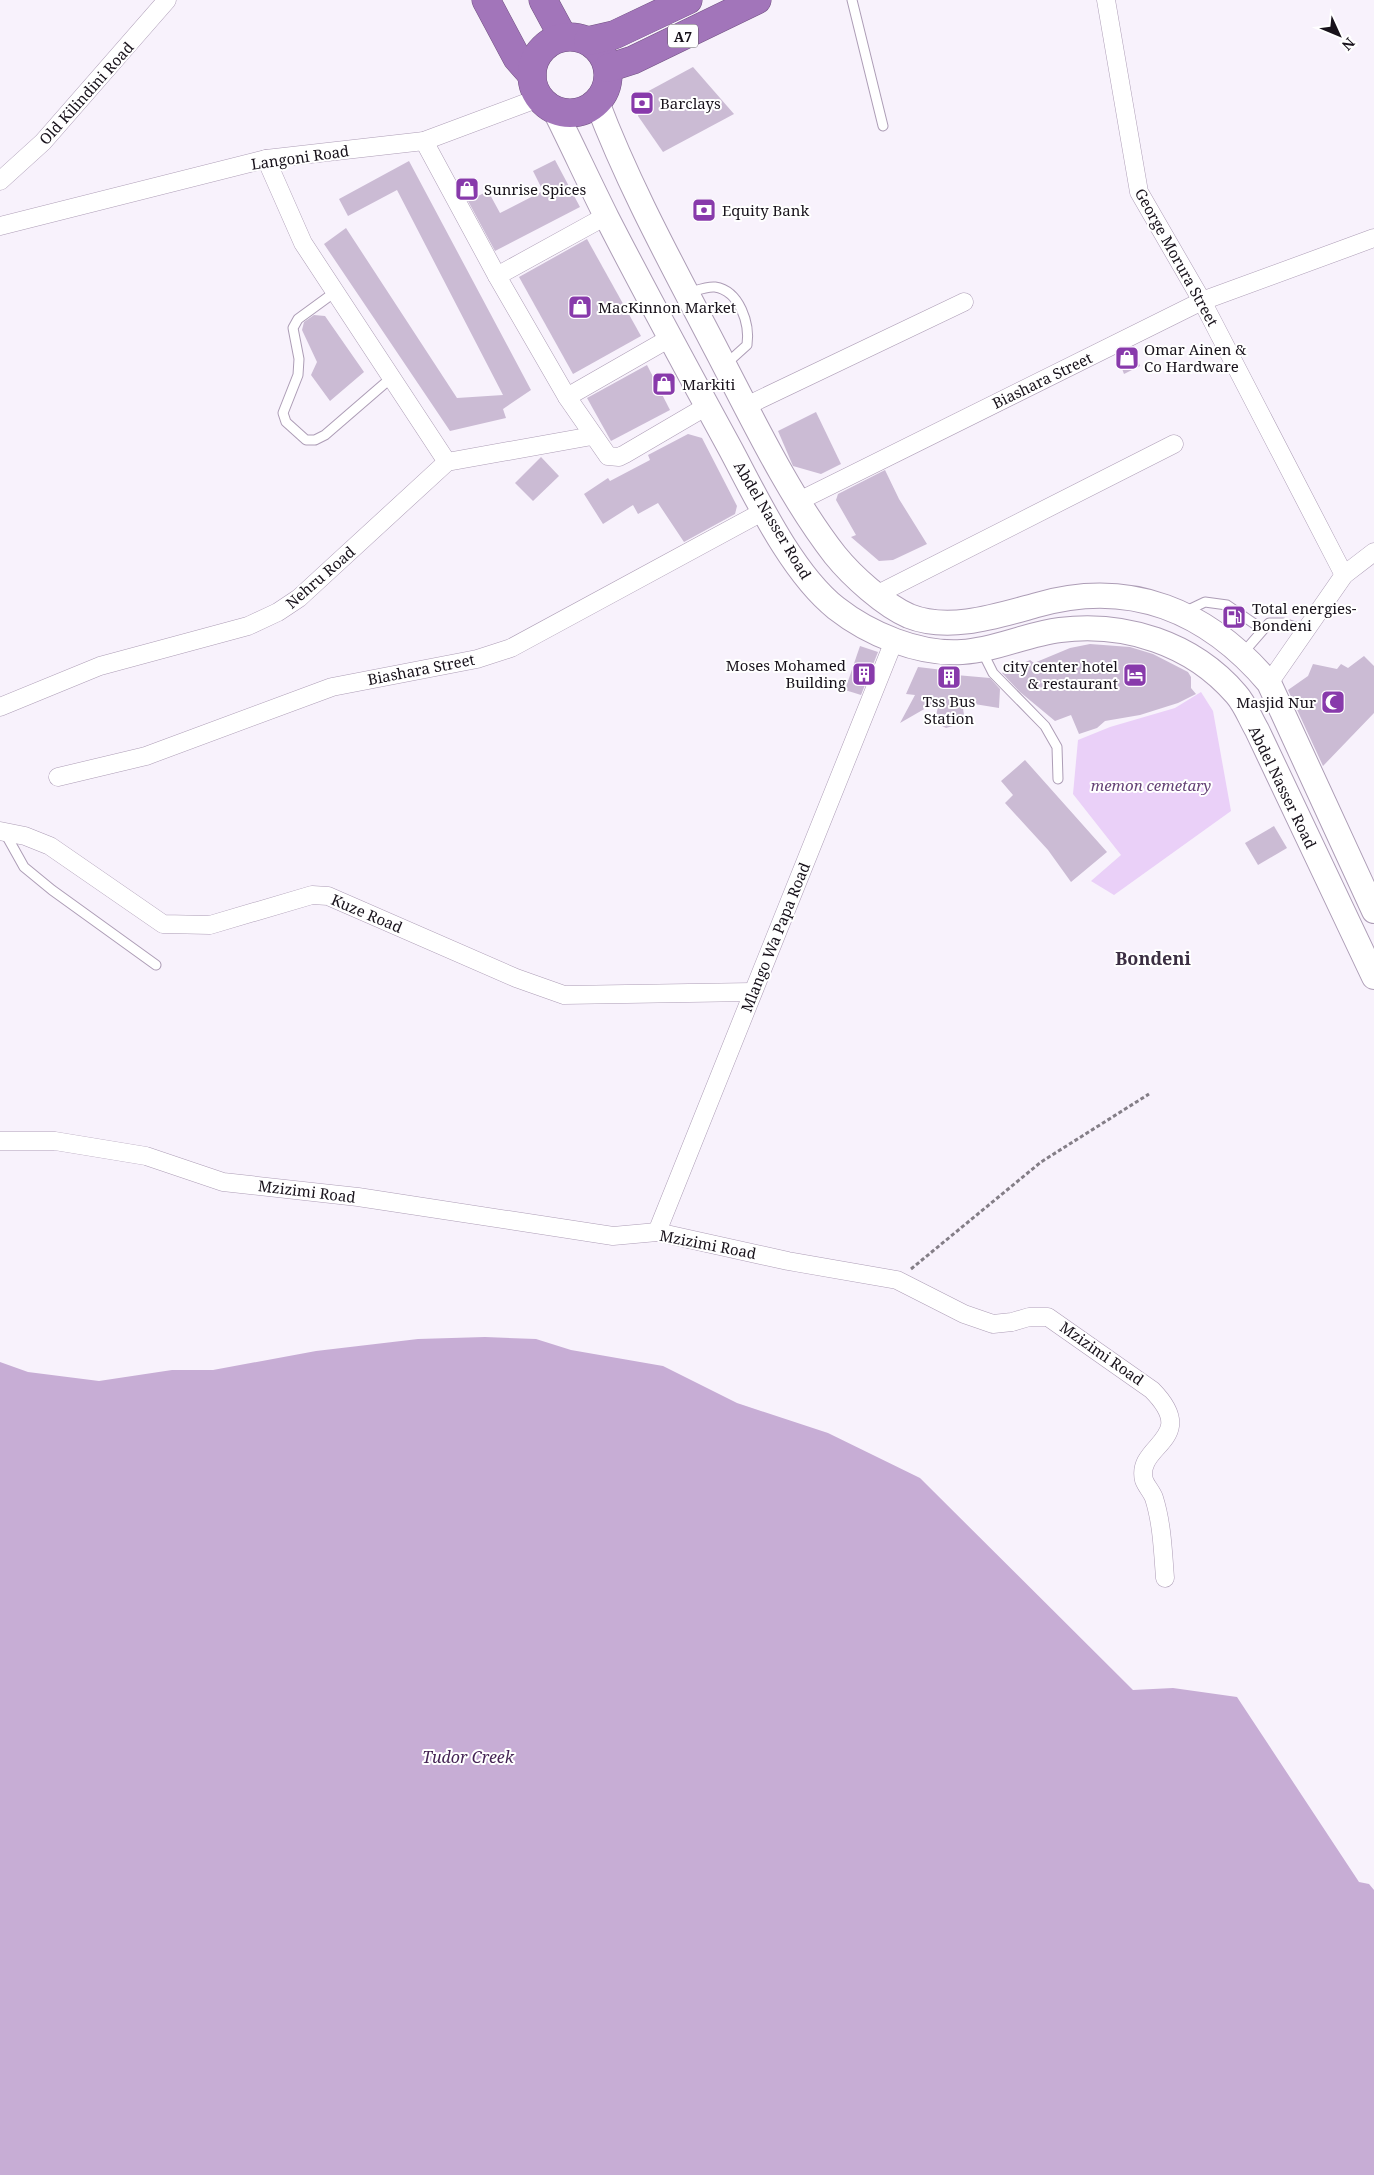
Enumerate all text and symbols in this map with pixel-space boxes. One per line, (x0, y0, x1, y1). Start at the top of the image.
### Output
north arrow (1314, 10, 1364, 60)
road number: A7 (668, 24, 698, 48)
text: N (1338, 34, 1359, 55)
street label: Old Kilindini Road (34, 37, 138, 149)
bank icon: Barclays (629, 90, 655, 116)
place label: Barclays (660, 93, 721, 113)
street label: Langoni Road (250, 140, 350, 174)
shop icon: Sunrise Spices (454, 176, 480, 202)
place label: Sunrise Spices (484, 179, 586, 199)
street label: George Morura Street (1131, 184, 1223, 330)
bank icon: Equity Bank (691, 197, 717, 223)
place label: Equity Bank (722, 200, 809, 220)
shop icon: MacKinnon Market (567, 294, 593, 320)
place label: MacKinnon Market (598, 297, 736, 317)
place label: Omar Ainen & Co Hardware (1144, 339, 1247, 376)
shop icon: Omar Ainen & Co Hardware (1114, 345, 1140, 371)
street label: Biashara Street (989, 347, 1095, 413)
shop icon: Markiti (651, 371, 677, 397)
place label: Markiti (682, 374, 735, 394)
street label: Abdel Nasser Road (730, 457, 816, 583)
street label: Nehru Road (281, 541, 359, 613)
place label: Total energies- Bondeni (1252, 598, 1357, 635)
fuel station icon: Total energies- Bondeni (1221, 604, 1247, 630)
street label: Biashara Street (366, 649, 476, 689)
place label: Moses Mohamed Building (726, 655, 846, 692)
place label: city center hotel & restaurant (1003, 656, 1118, 693)
building icon: Moses Mohamed Building (851, 661, 877, 687)
hotel icon: city center hotel & restaurant (1122, 662, 1148, 688)
building icon: Tss Bus Station (936, 664, 962, 690)
mosque icon: Masjid Nur (1320, 689, 1346, 715)
place label: Tss Bus Station (923, 691, 976, 728)
place label: Masjid Nur (1236, 692, 1316, 712)
street label: Abdel Nasser Road (1245, 722, 1321, 852)
park label: memon cemetary (1091, 775, 1211, 795)
street label: Mlango Wa Papa Road (736, 859, 814, 1015)
street label: Kuze Road (328, 889, 406, 937)
district label: Bondeni (1115, 946, 1191, 970)
street label: Mzizimi Road (257, 1175, 357, 1207)
street label: Mzizimi Road (658, 1225, 758, 1263)
street label: Mzizimi Road (1056, 1317, 1148, 1389)
water label: Tudor Creek (422, 1746, 515, 1768)

